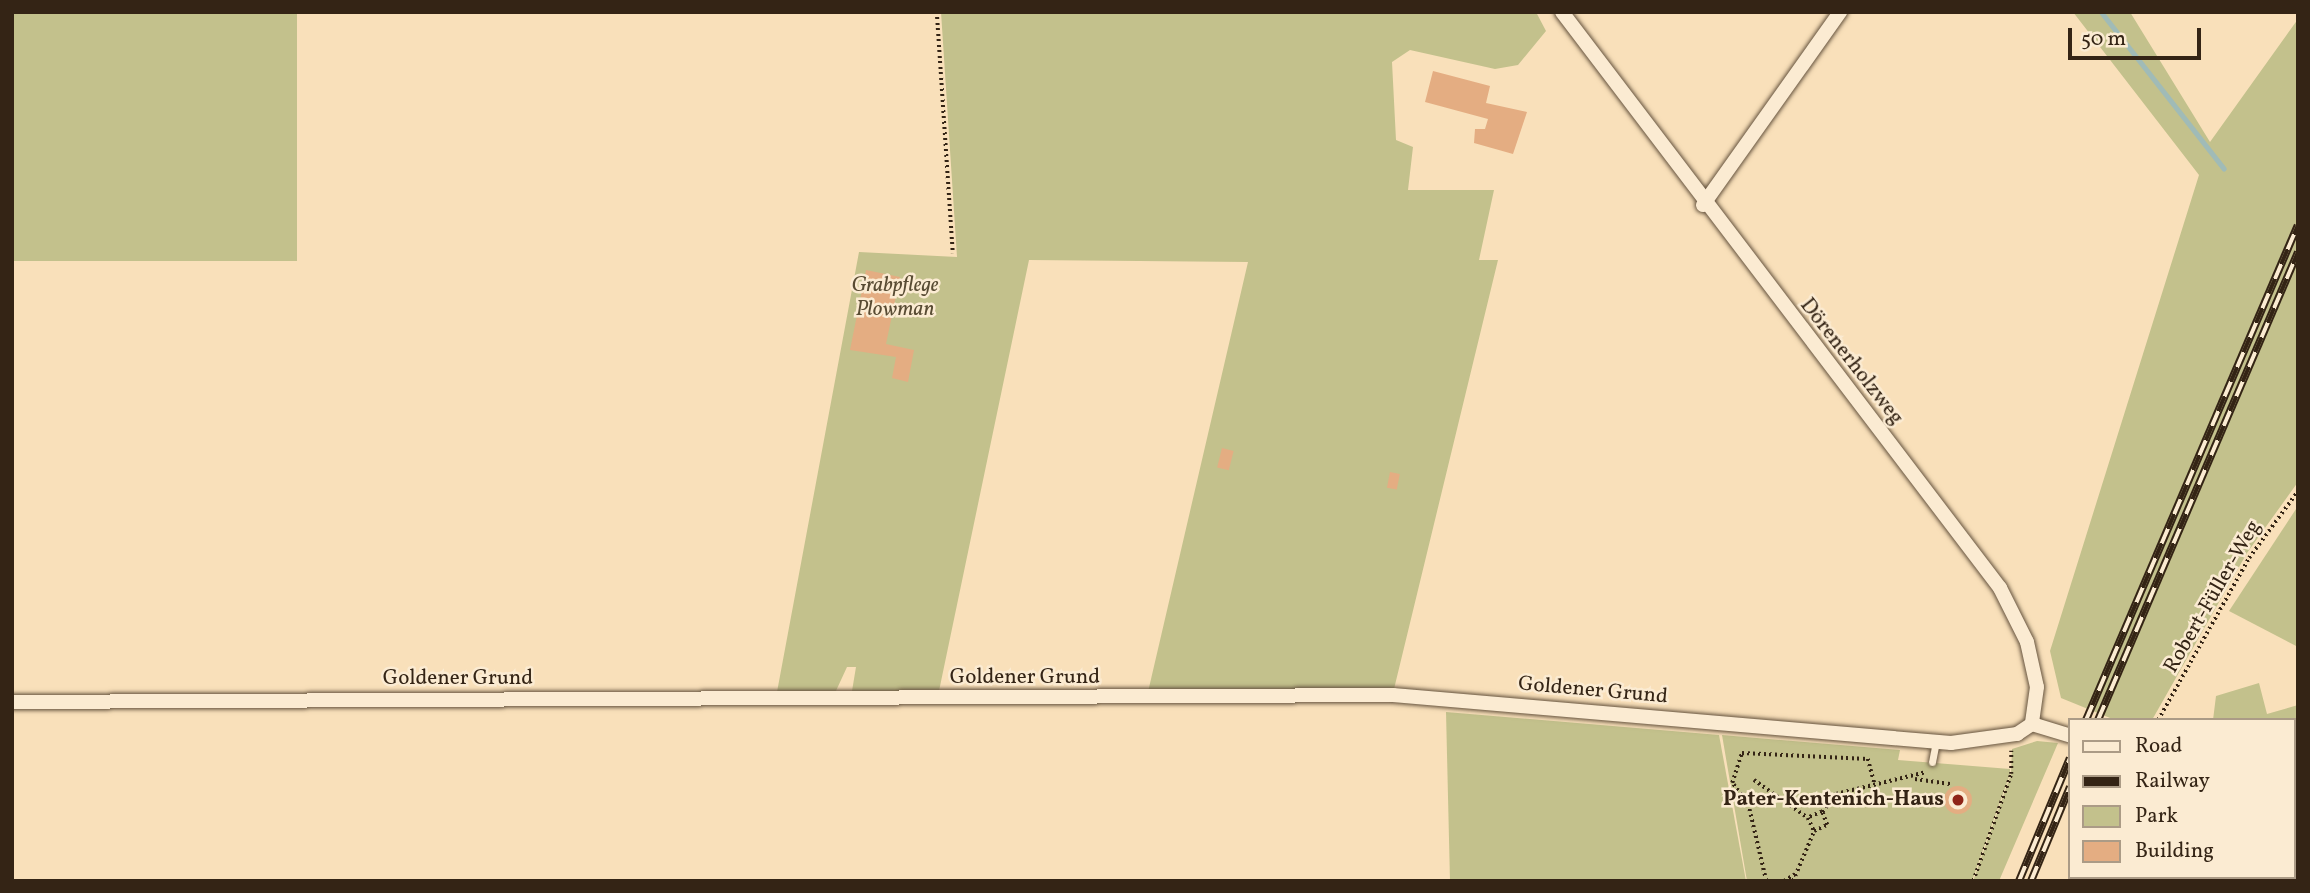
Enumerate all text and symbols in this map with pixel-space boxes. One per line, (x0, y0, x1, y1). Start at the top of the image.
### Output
scale bar (2072, 14, 2205, 58)
text: 50 m (2081, 25, 2126, 54)
park label: Grabpflege Plowman (852, 273, 938, 323)
street label: Dörenerholzweg (1794, 294, 1908, 430)
street label: Robert-Füller-Weg (2159, 516, 2267, 678)
street label: Goldener Grund (950, 665, 1100, 691)
street label: Goldener Grund (383, 666, 533, 692)
street label: Goldener Grund (1517, 672, 1669, 710)
legend (2068, 718, 2296, 879)
text: Road (2135, 732, 2182, 761)
text: Railway (2135, 767, 2210, 796)
place label: Pater-Kentenich-Haus (1723, 787, 1944, 813)
marker: Pater-Kentenich-Haus (1950, 792, 1966, 808)
text: Park (2135, 802, 2178, 831)
text: Building (2135, 837, 2214, 866)

